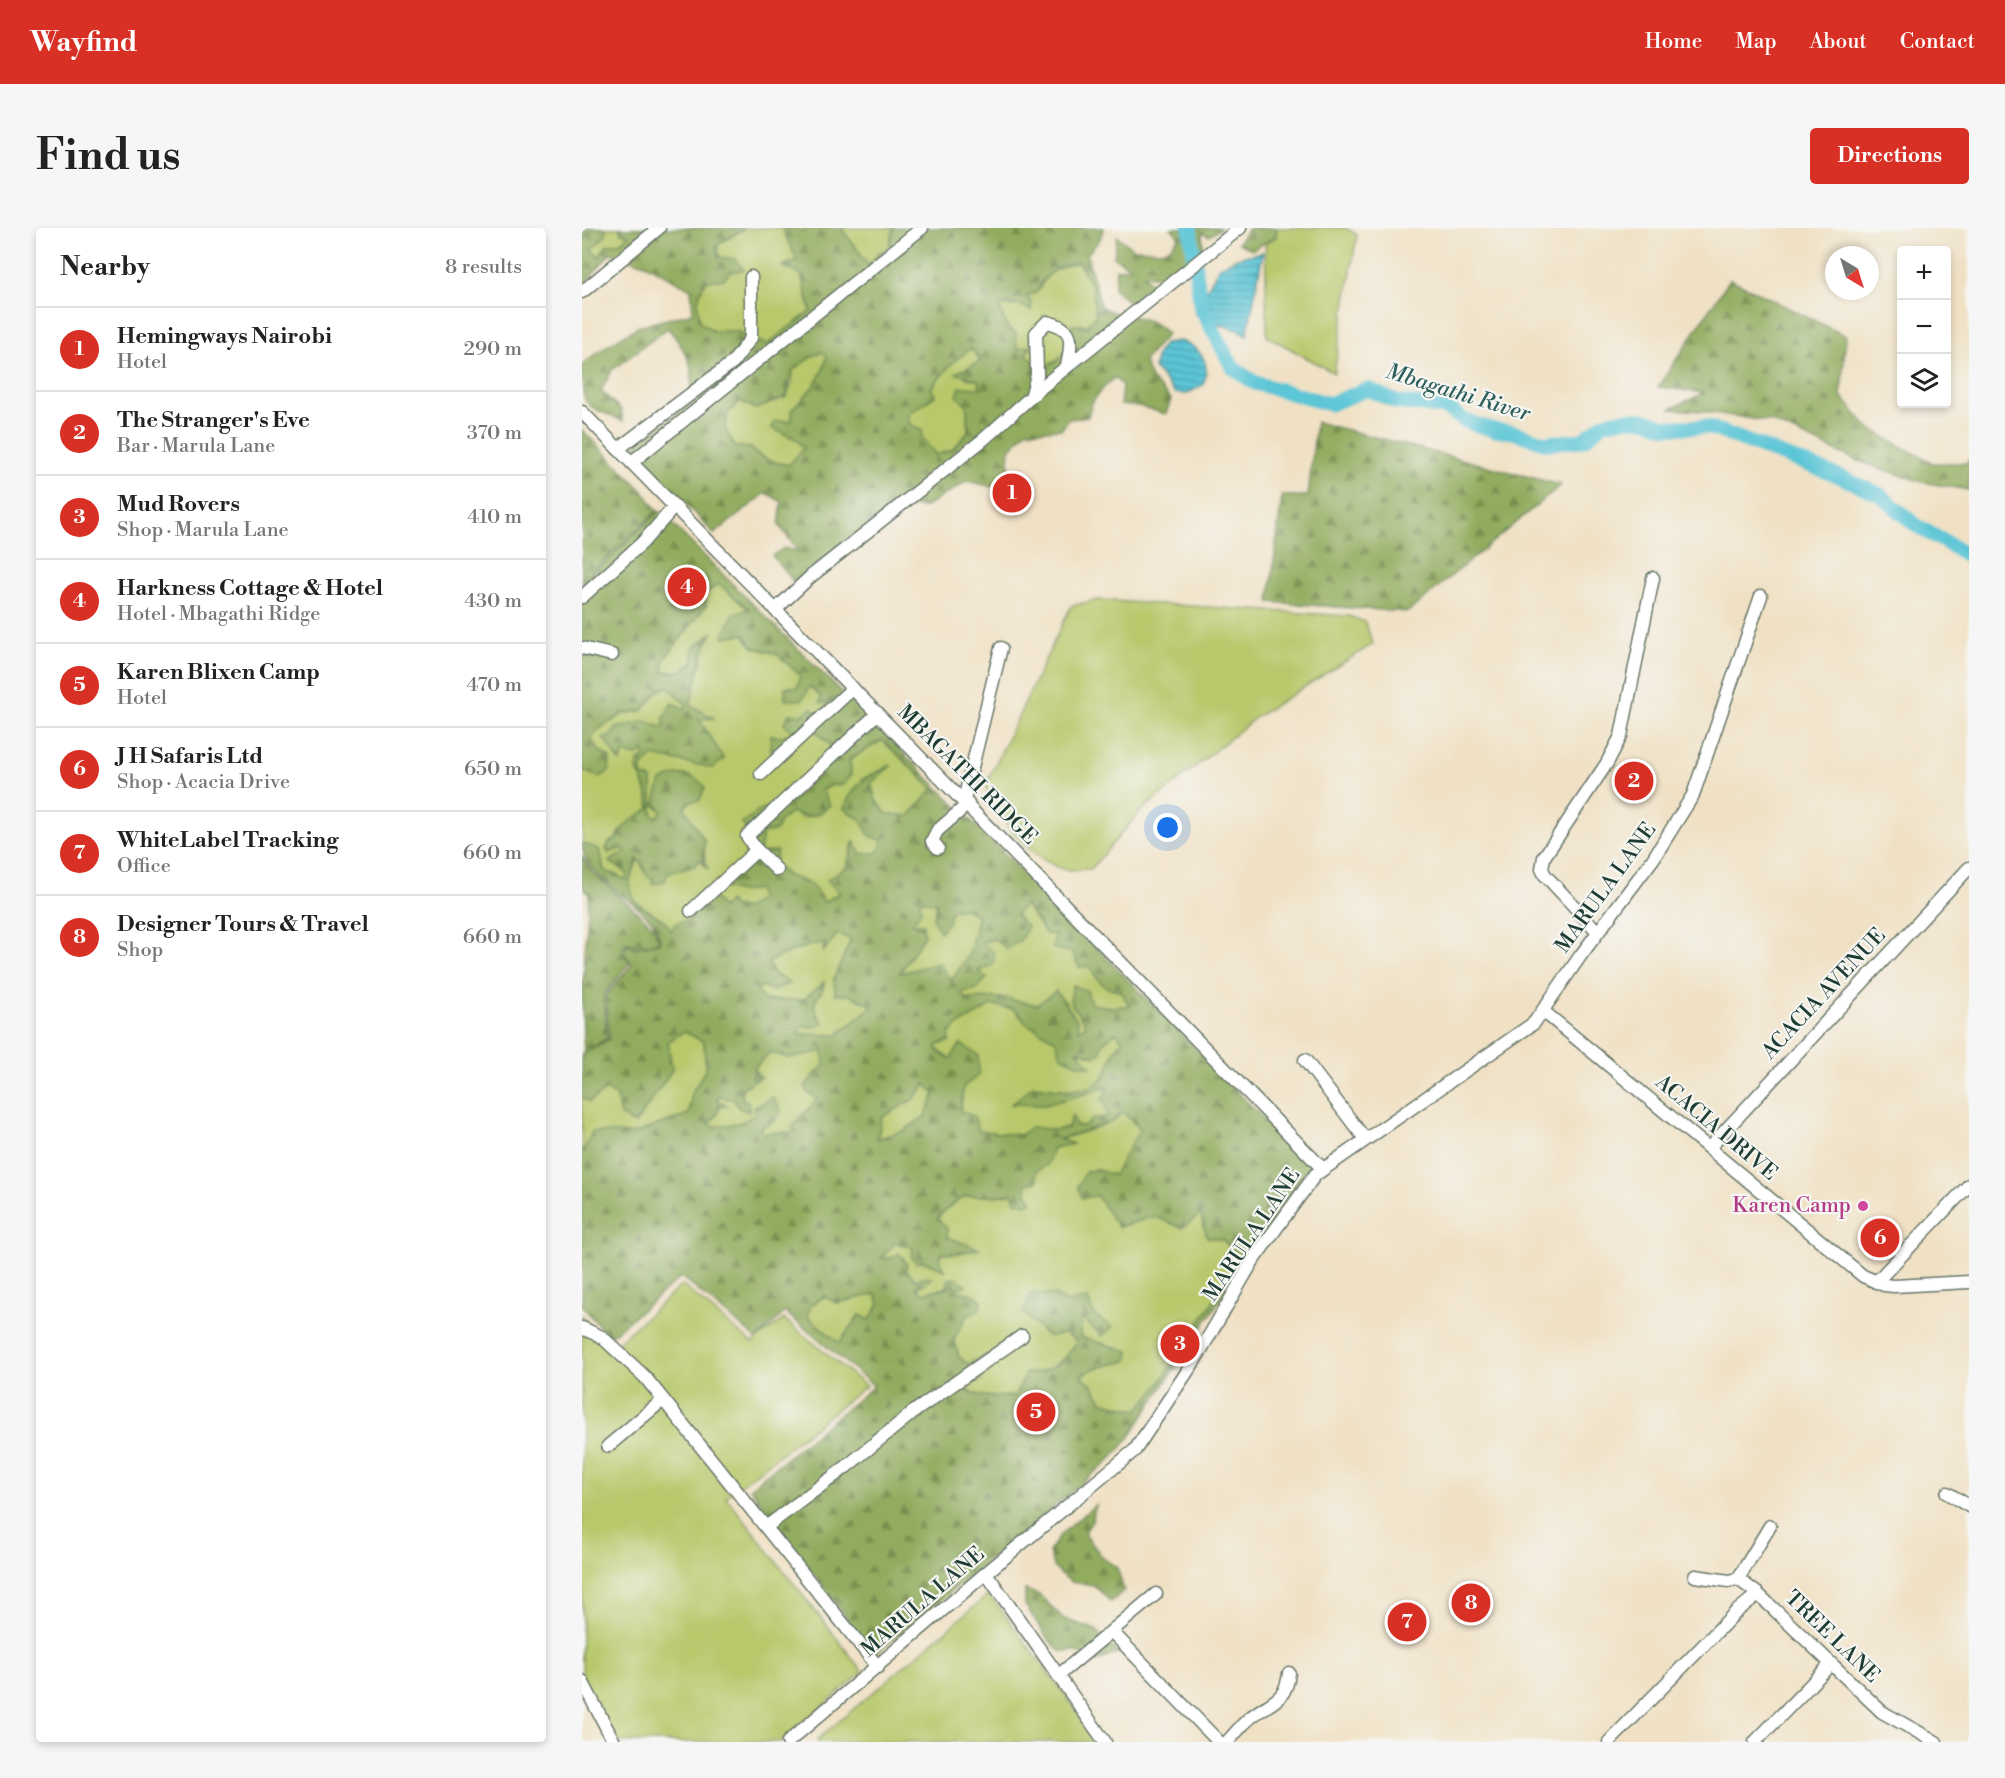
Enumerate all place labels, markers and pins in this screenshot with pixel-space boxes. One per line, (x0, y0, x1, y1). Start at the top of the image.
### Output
pin: 1 (992, 470, 1032, 516)
pin: 4 (668, 564, 706, 610)
pin: 2 (1614, 758, 1654, 804)
place label: Karen Camp (1732, 1193, 1851, 1219)
marker: Karen Camp (1856, 1199, 1870, 1213)
pin: 6 (1860, 1216, 1900, 1260)
pin: 3 (1160, 1322, 1200, 1366)
pin: 5 (1016, 1390, 1056, 1434)
pin: 8 (1452, 1580, 1490, 1626)
pin: 7 (1388, 1600, 1426, 1644)

